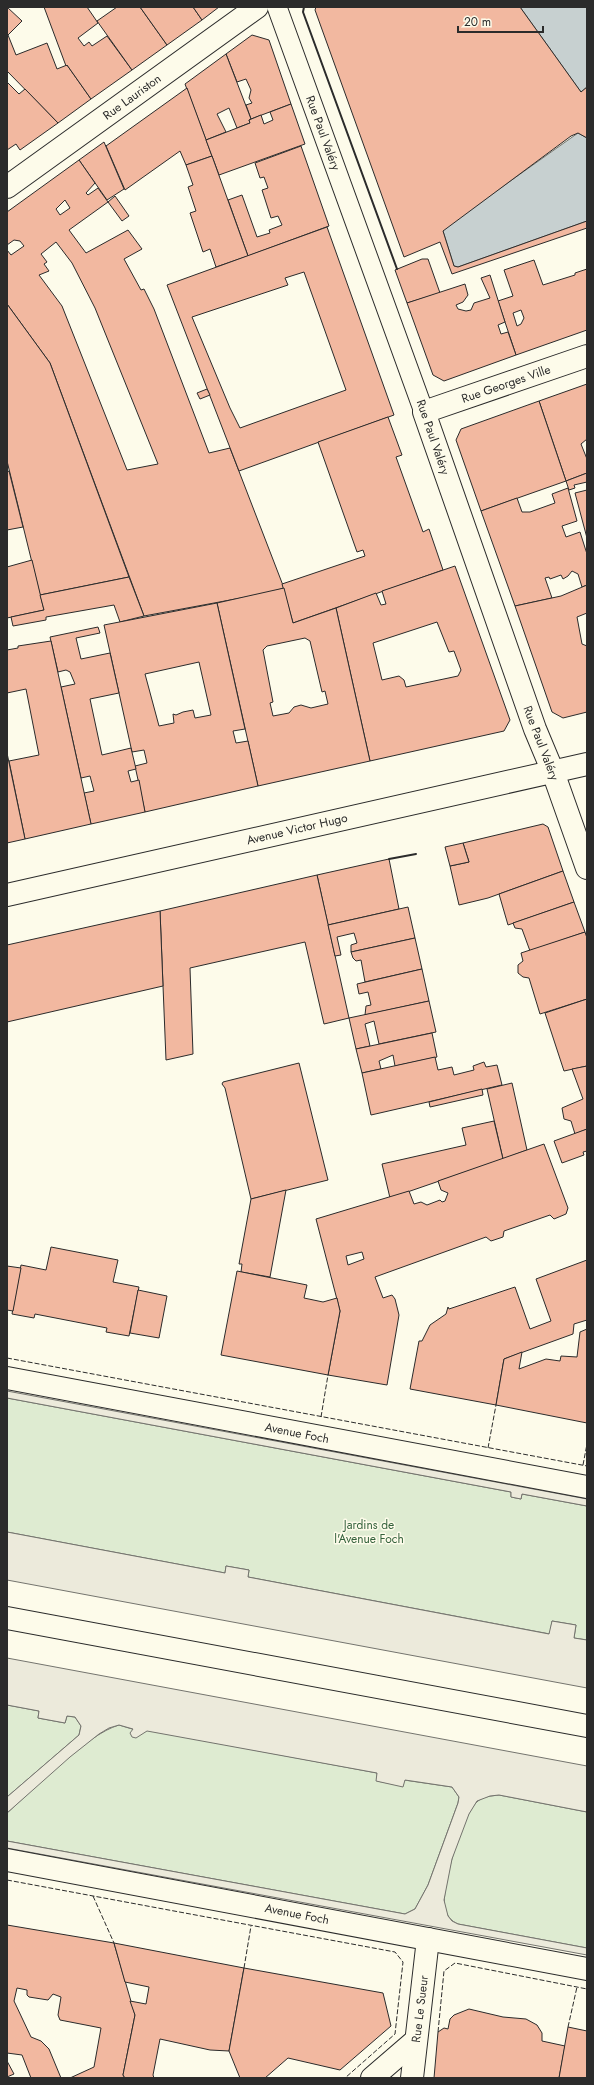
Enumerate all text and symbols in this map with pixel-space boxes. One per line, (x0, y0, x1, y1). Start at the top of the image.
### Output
scale bar (458, 8, 543, 34)
text: 20 m (464, 13, 491, 31)
street label: Rue Lauriston (99, 70, 165, 124)
street label: Rue Paul Valéry (301, 93, 345, 174)
street label: Rue Georges Ville (459, 360, 553, 408)
street label: Rue Paul Valéry (412, 397, 455, 478)
street label: Rue Paul Valéry (519, 703, 564, 784)
street label: Avenue Victor Hugo (245, 809, 350, 849)
street label: Avenue Foch (263, 1418, 331, 1448)
park label: Jardins de l'Avenue Foch (334, 1516, 404, 1548)
street label: Avenue Foch (263, 1899, 331, 1929)
street label: Rue Le Sueur (407, 1974, 433, 2044)

